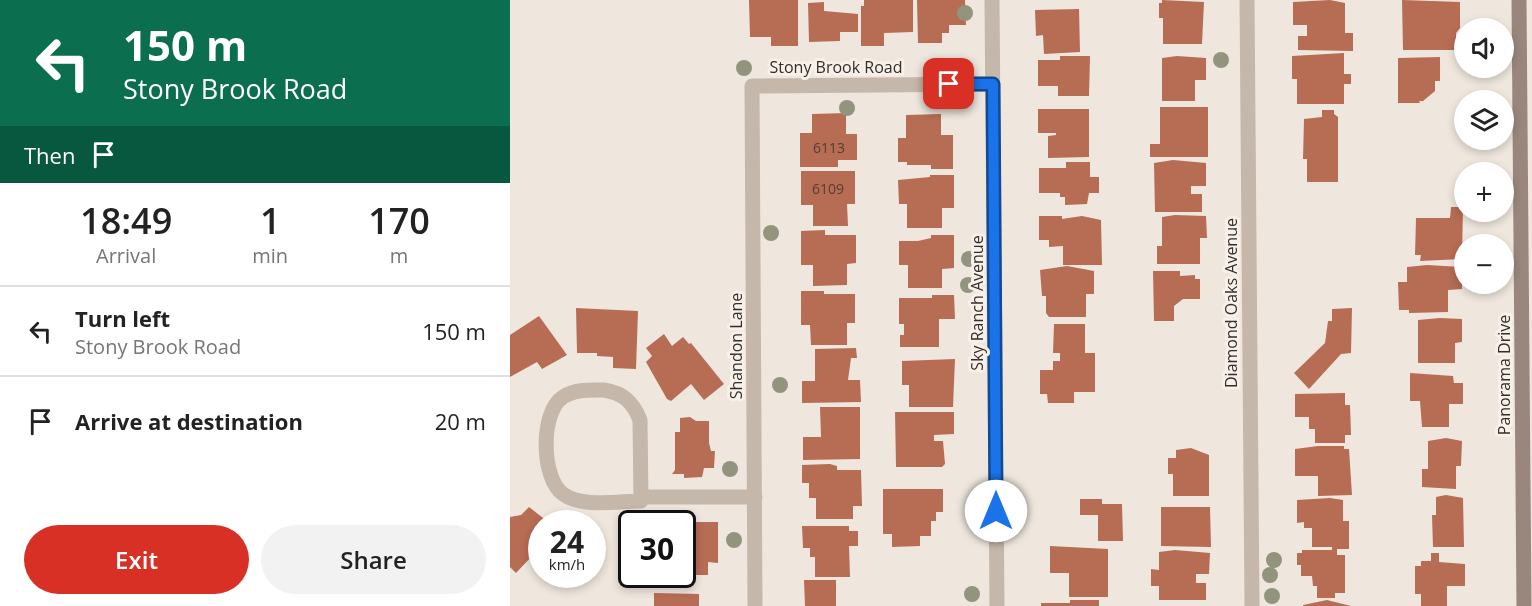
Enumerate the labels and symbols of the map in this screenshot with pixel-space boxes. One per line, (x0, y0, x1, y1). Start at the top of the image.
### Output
street label: Stony Brook Road (770, 56, 902, 78)
pin (923, 58, 974, 109)
house number: 6113 (813, 138, 845, 157)
house number: 6109 (812, 179, 844, 198)
street label: Diamond Oaks Avenue (1220, 218, 1242, 388)
street label: Sky Ranch Avenue (966, 235, 988, 371)
street label: Shandon Lane (725, 293, 747, 399)
street label: Panorama Drive (1493, 315, 1515, 435)
position arrow (964, 479, 1028, 543)
speed limit sign: 30 (618, 510, 696, 588)

